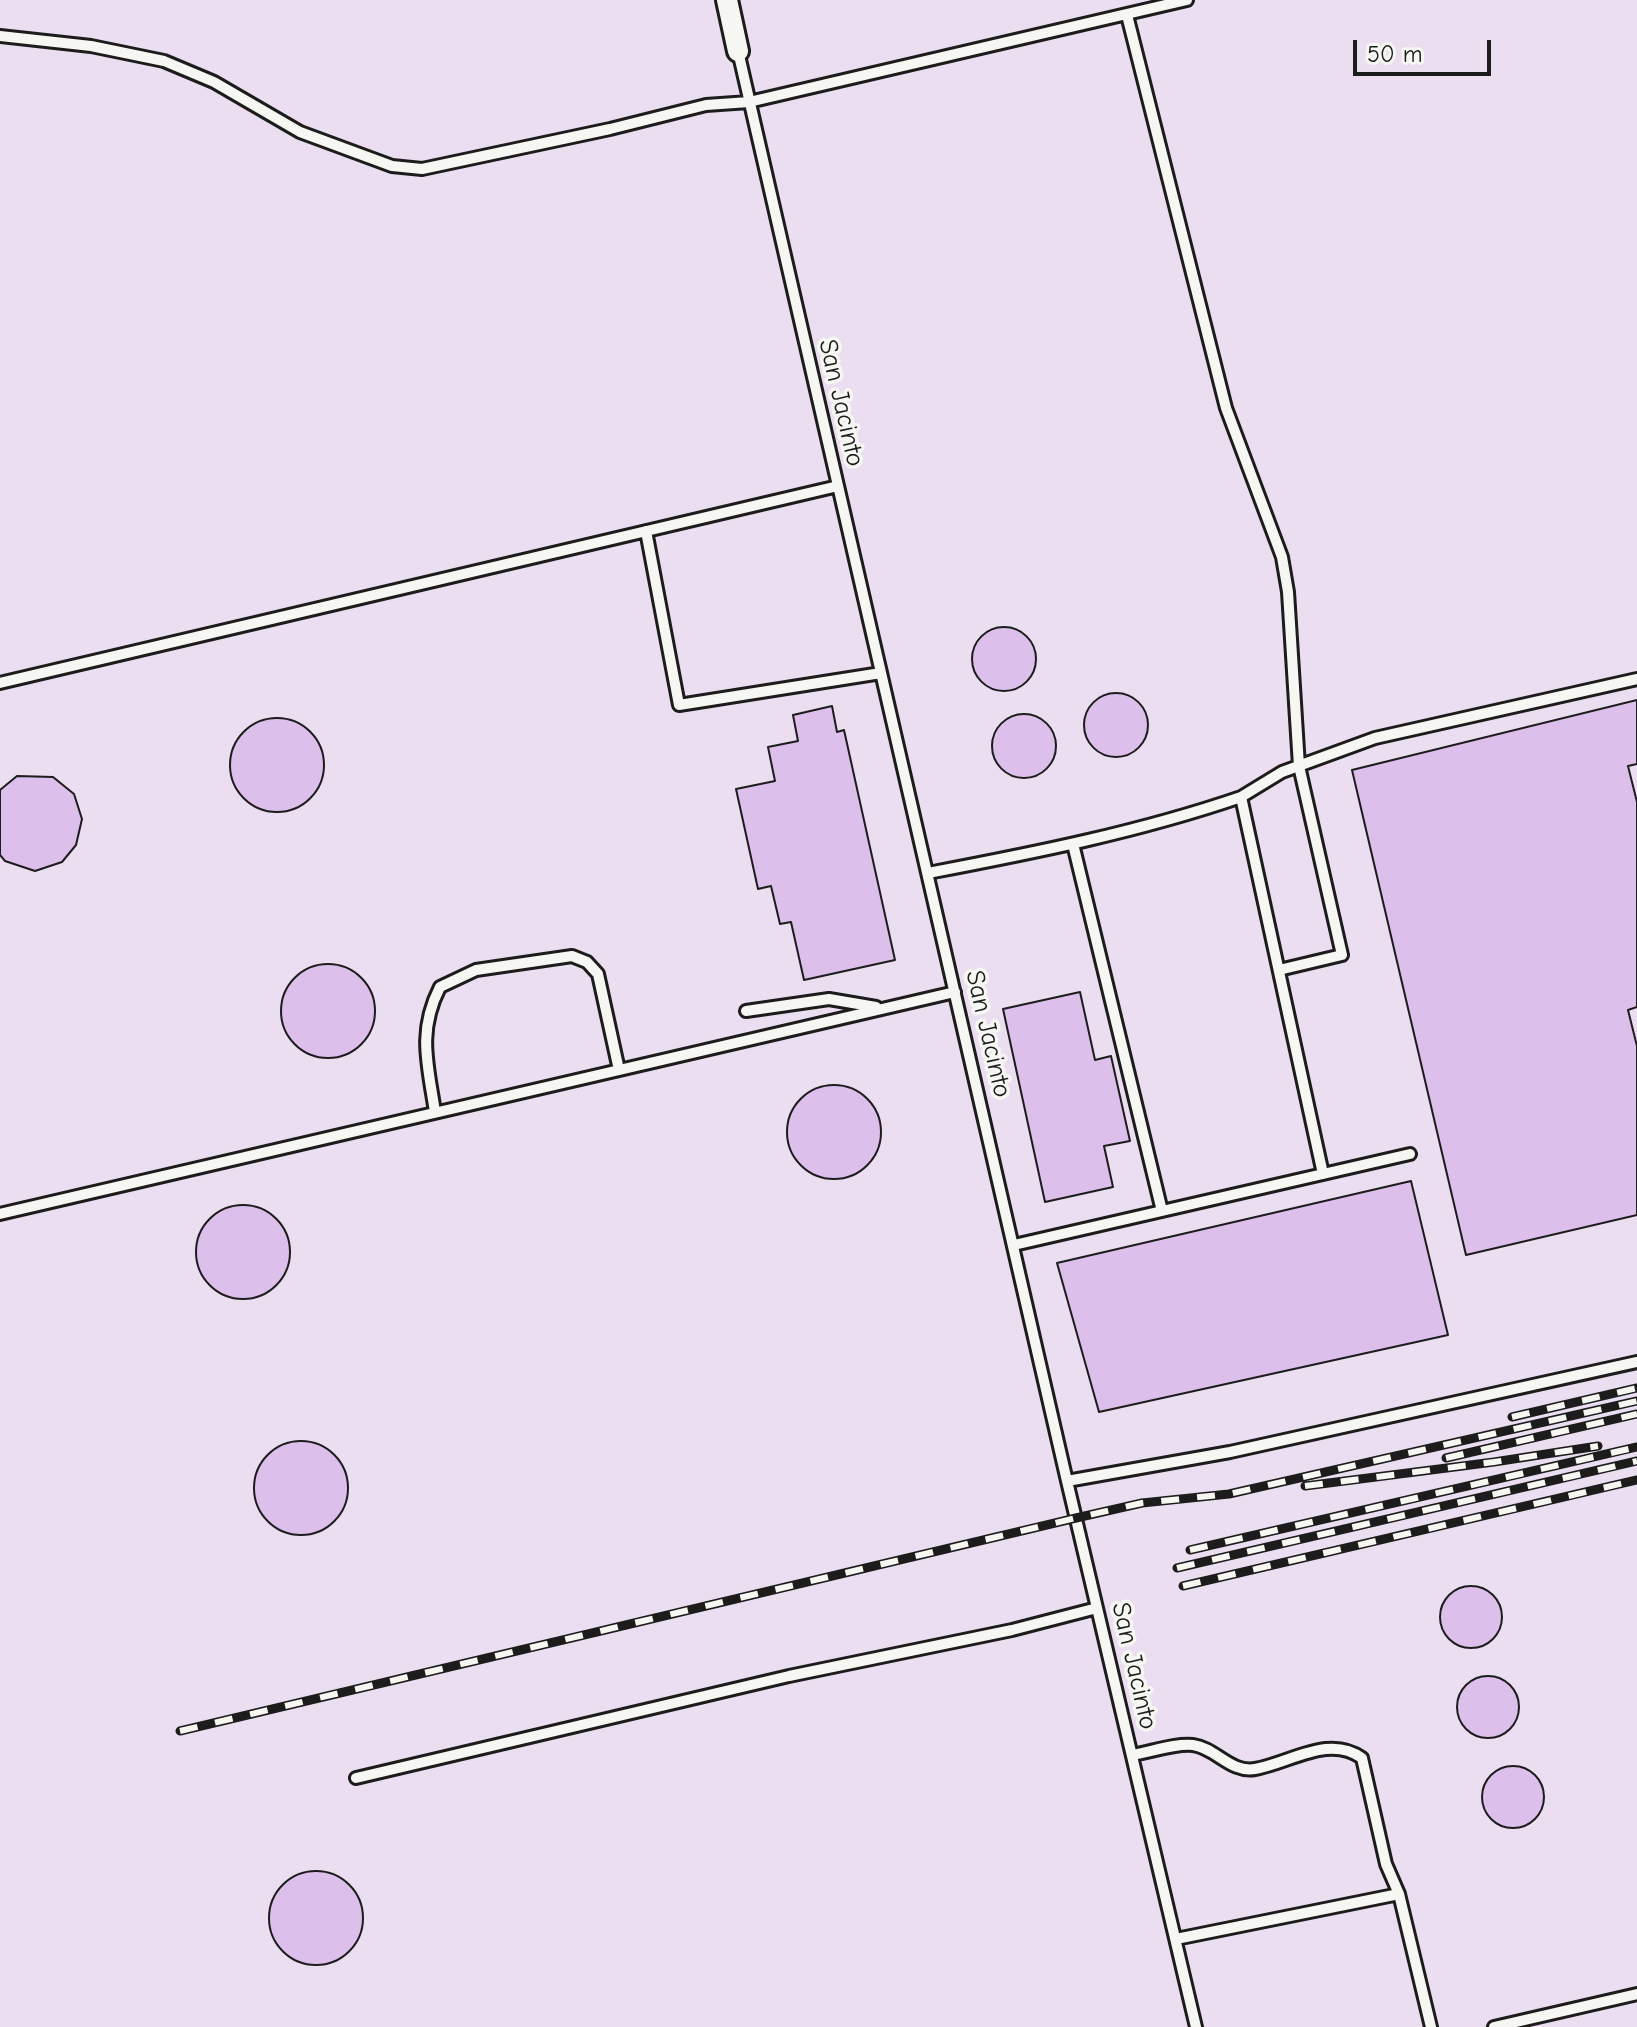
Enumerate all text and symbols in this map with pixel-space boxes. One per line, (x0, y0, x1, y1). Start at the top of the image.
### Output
scale bar (1357, 24, 1495, 74)
text: 50 m (1367, 40, 1423, 68)
street label: San Jacinto (811, 336, 871, 470)
street label: San Jacinto (958, 967, 1018, 1101)
street label: San Jacinto (1104, 1599, 1164, 1733)

